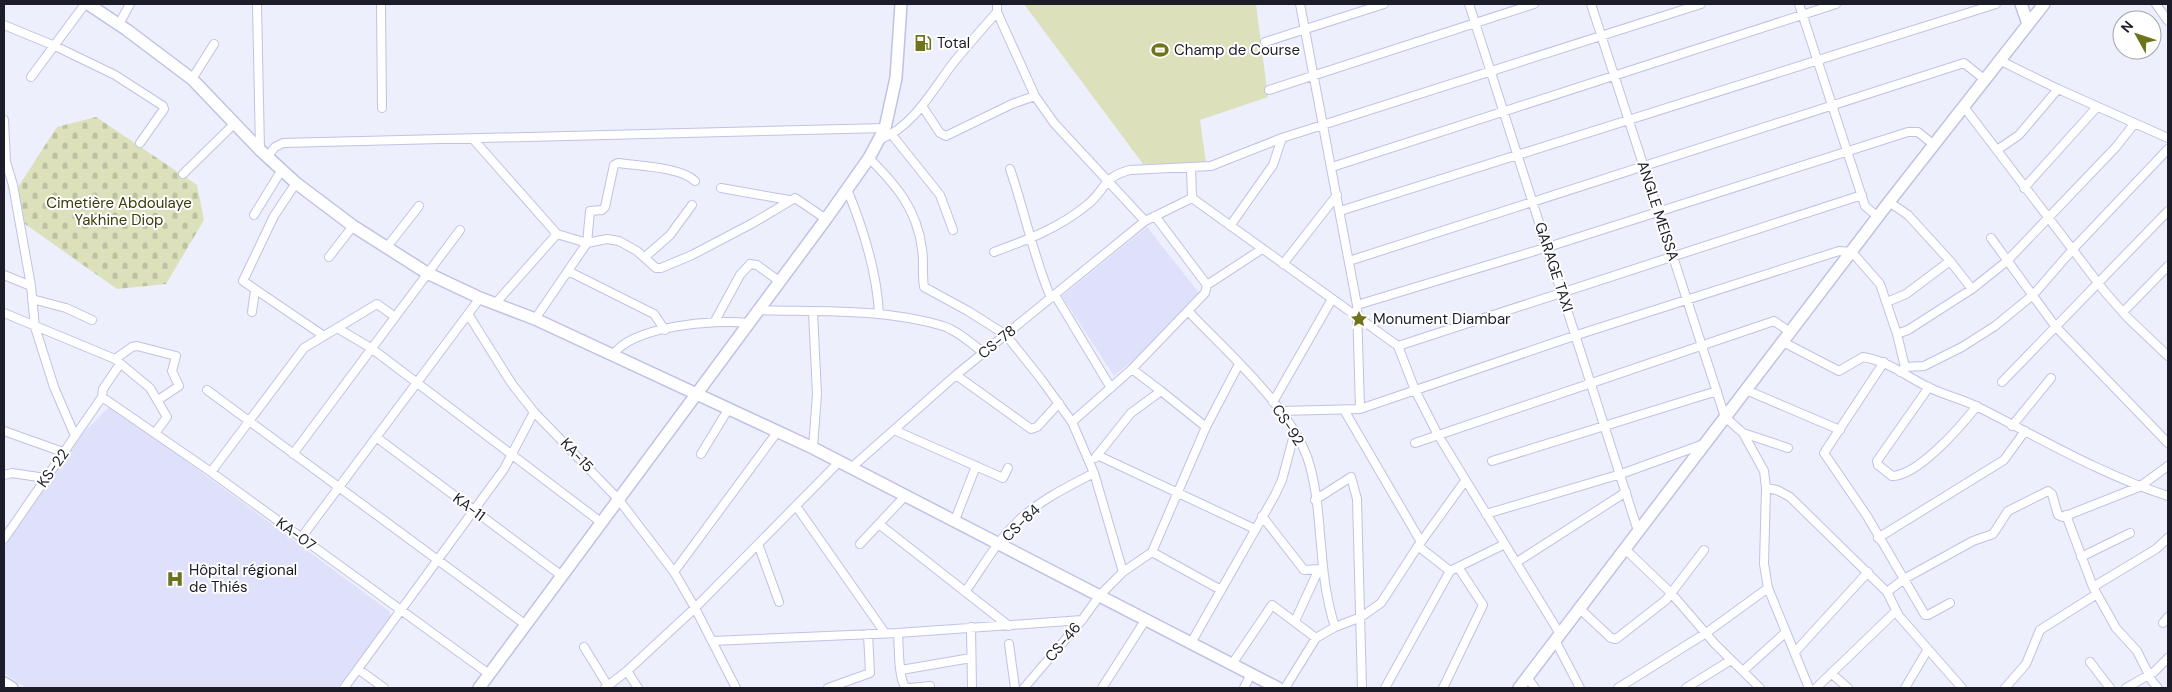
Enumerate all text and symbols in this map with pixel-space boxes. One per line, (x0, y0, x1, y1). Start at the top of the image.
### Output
north arrow (2112, 10, 2162, 60)
text: N (2117, 17, 2137, 36)
fuel station icon: Total (913, 33, 933, 53)
place label: Total (937, 33, 970, 53)
sports icon: Champ de Course (1150, 40, 1170, 60)
place label: Champ de Course (1174, 40, 1300, 60)
street label: ANGLE MEISSA (1632, 158, 1684, 264)
park label: Cimetière Abdoulaye Yakhine Diop (46, 193, 192, 230)
street label: GARAGE TAXI (1530, 220, 1578, 314)
place icon: Monument Diambar (1349, 309, 1369, 329)
place label: Monument Diambar (1373, 309, 1511, 329)
street label: CS-78 (974, 321, 1020, 363)
street label: CS-92 (1267, 401, 1309, 449)
street label: KA-15 (556, 433, 598, 477)
street label: KS-22 (33, 445, 73, 491)
street label: KA-11 (449, 488, 489, 526)
street label: CS-84 (998, 500, 1044, 546)
street label: KA-07 (272, 513, 320, 555)
place label: Hôpital régional de Thiés (189, 560, 297, 597)
hospital icon: Hôpital régional de Thiés (165, 569, 185, 589)
street label: CS-46 (1041, 618, 1085, 666)

